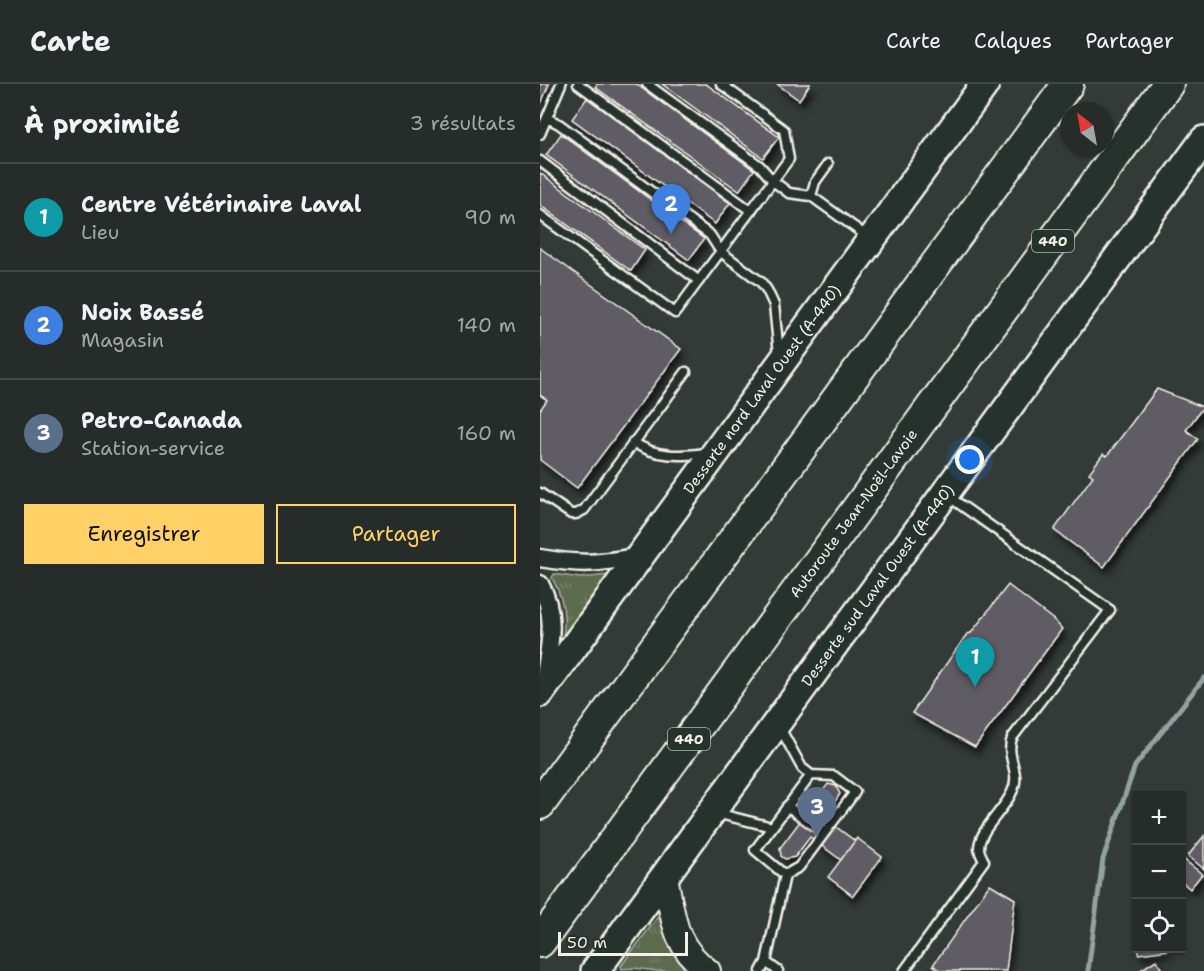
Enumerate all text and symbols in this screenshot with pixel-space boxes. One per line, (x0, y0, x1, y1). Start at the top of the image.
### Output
text: Carte (30, 22, 111, 60)
text: Carte (886, 27, 941, 55)
text: Calques (974, 27, 1052, 55)
text: Partager (1085, 27, 1174, 55)
north arrow (1060, 102, 1114, 156)
text: À proximité (24, 106, 180, 141)
text: 3 résultats (410, 110, 516, 136)
pin: 2 (652, 184, 690, 234)
text: Centre Vétérinaire Laval (81, 190, 361, 219)
text: 1 (39, 204, 48, 230)
text: 90 m (464, 204, 516, 230)
text: Lieu (81, 219, 119, 245)
road number: 440 (1032, 230, 1074, 252)
street label: Desserte nord Laval Ouest (A-440) (679, 281, 845, 498)
text: Noix Bassé (81, 298, 204, 327)
text: 2 (37, 312, 51, 338)
text: 140 m (457, 312, 516, 338)
text: Magasin (81, 327, 164, 353)
text: Petro-Canada (81, 406, 242, 435)
text: 3 (37, 420, 51, 446)
text: 160 m (457, 420, 516, 446)
street label: Autoroute Jean-Noël-Lavoie (785, 425, 922, 602)
text: Station-service (81, 435, 225, 461)
your location (955, 445, 984, 474)
street label: Desserte sud Laval Ouest (A-440) (797, 481, 958, 690)
button: Enregistrer (24, 504, 264, 564)
button: Partager (276, 504, 516, 564)
pin: 1 (956, 638, 994, 687)
road number: 440 (668, 728, 710, 750)
pin: 3 (798, 788, 836, 837)
map controls (1132, 791, 1186, 953)
button: + (1132, 791, 1186, 845)
button: − (1132, 845, 1186, 899)
button: locate (1132, 899, 1186, 953)
scale bar (558, 929, 688, 956)
text: 50 m (567, 932, 607, 953)

